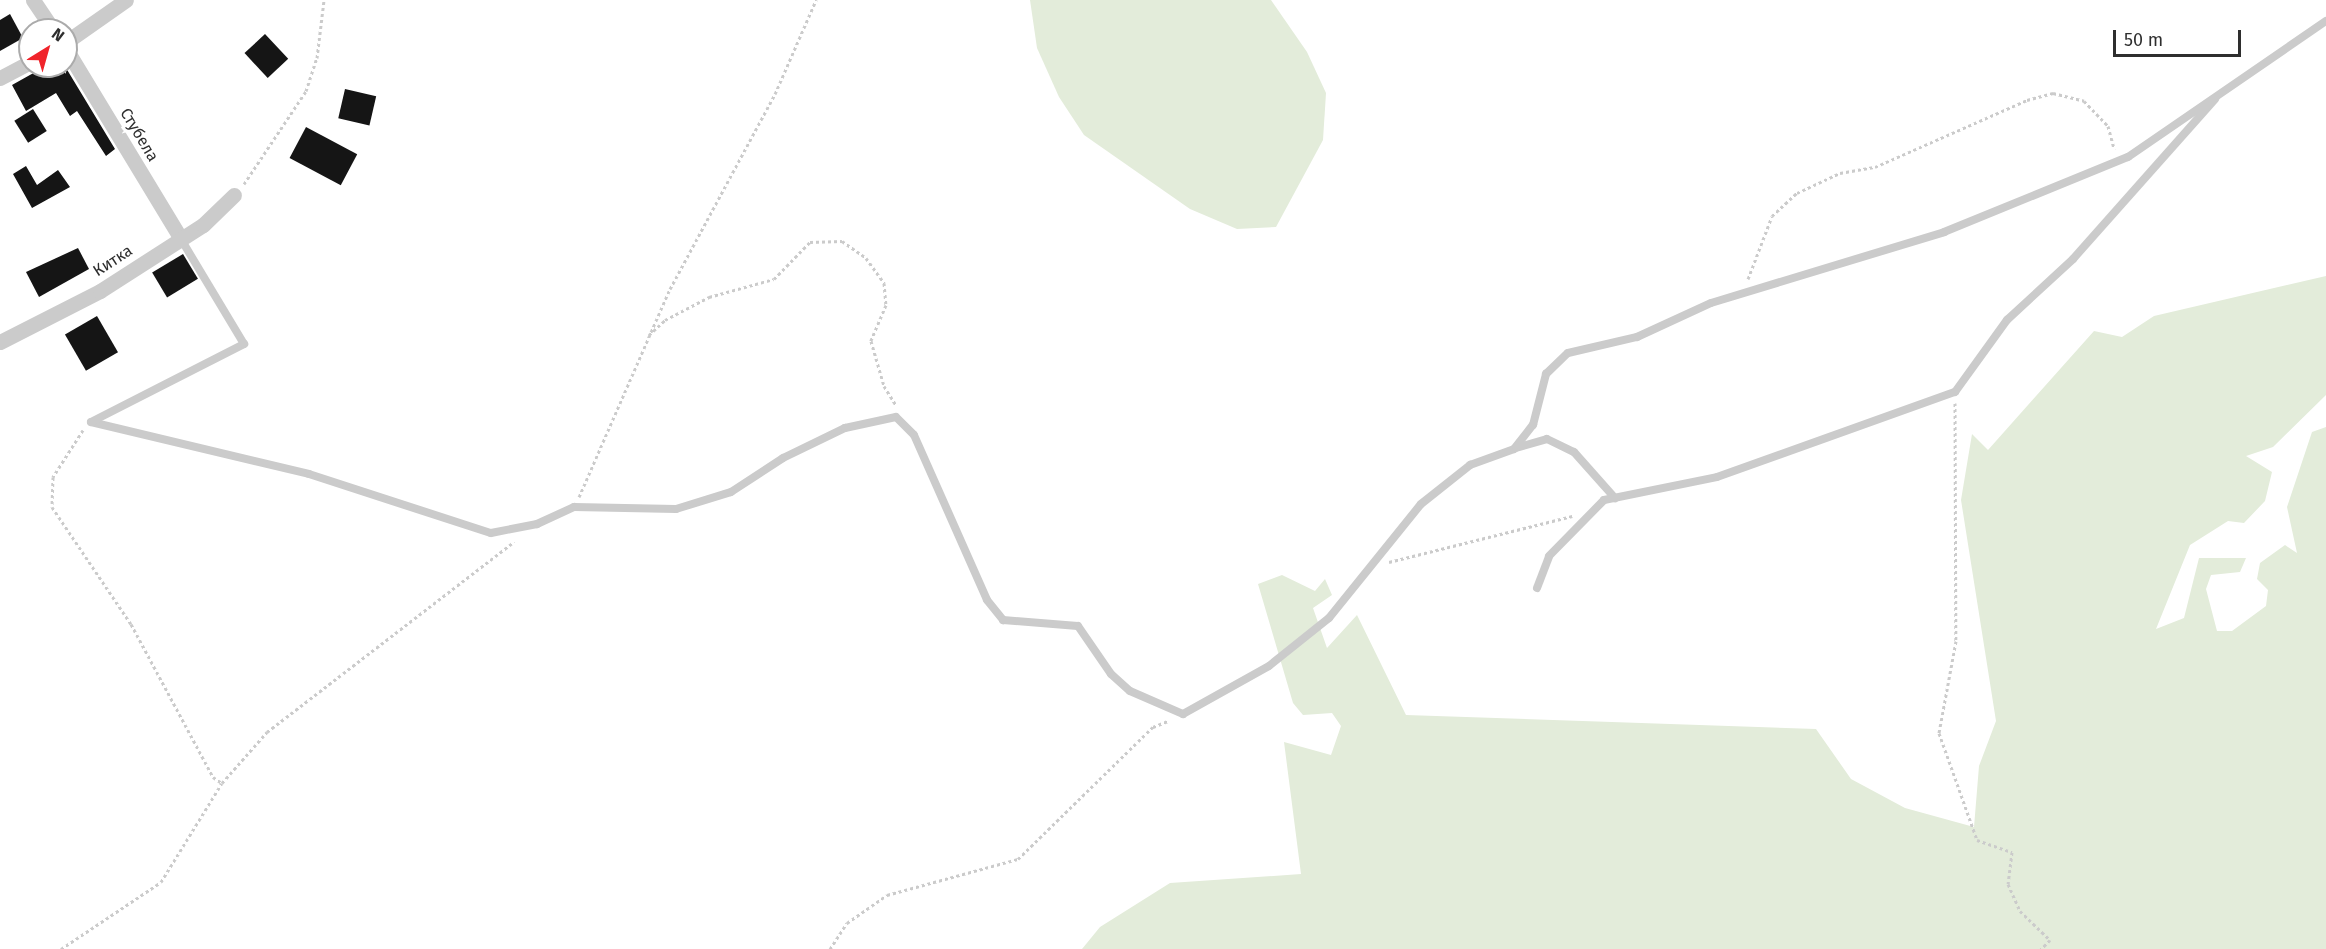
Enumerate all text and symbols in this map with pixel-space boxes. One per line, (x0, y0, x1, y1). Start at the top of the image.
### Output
north arrow (18, 18, 78, 78)
scale bar (2116, 18, 2244, 56)
text: N (48, 24, 68, 46)
text: 50 m (2124, 29, 2163, 51)
street label: Стубела (116, 105, 162, 165)
street label: Китка (90, 241, 136, 281)

